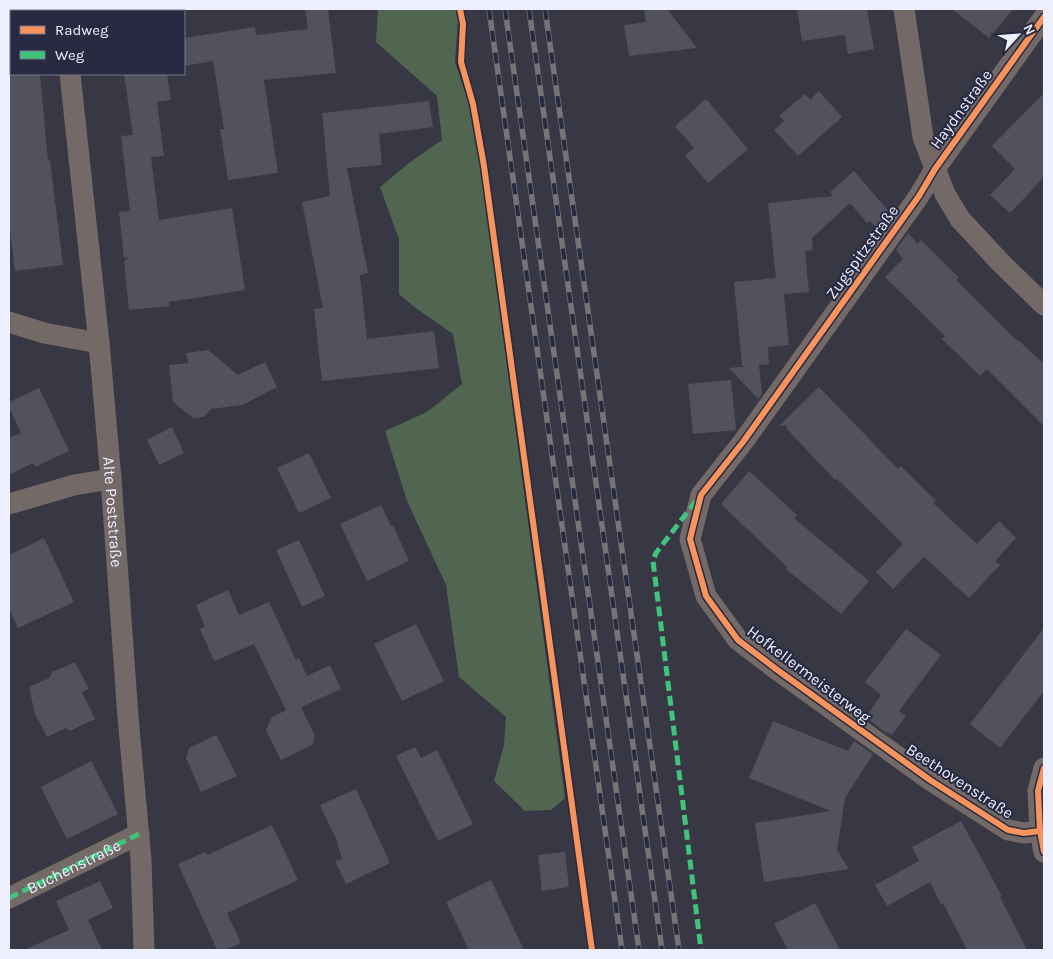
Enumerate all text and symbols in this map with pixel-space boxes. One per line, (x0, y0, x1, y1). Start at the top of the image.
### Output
legend (10, 10, 185, 75)
north arrow (993, 10, 1043, 60)
text: Radweg (55, 21, 109, 39)
text: N (1019, 21, 1039, 38)
text: Weg (55, 46, 85, 64)
street label: Haydnstraße (926, 66, 996, 152)
street label: Zugspitzstraße (822, 201, 902, 303)
street label: Alte Poststraße (100, 456, 127, 568)
street label: Hofkellermeisterweg (743, 621, 875, 727)
street label: Beethovenstraße (903, 739, 1017, 823)
street label: Buchenstraße (23, 835, 124, 897)

